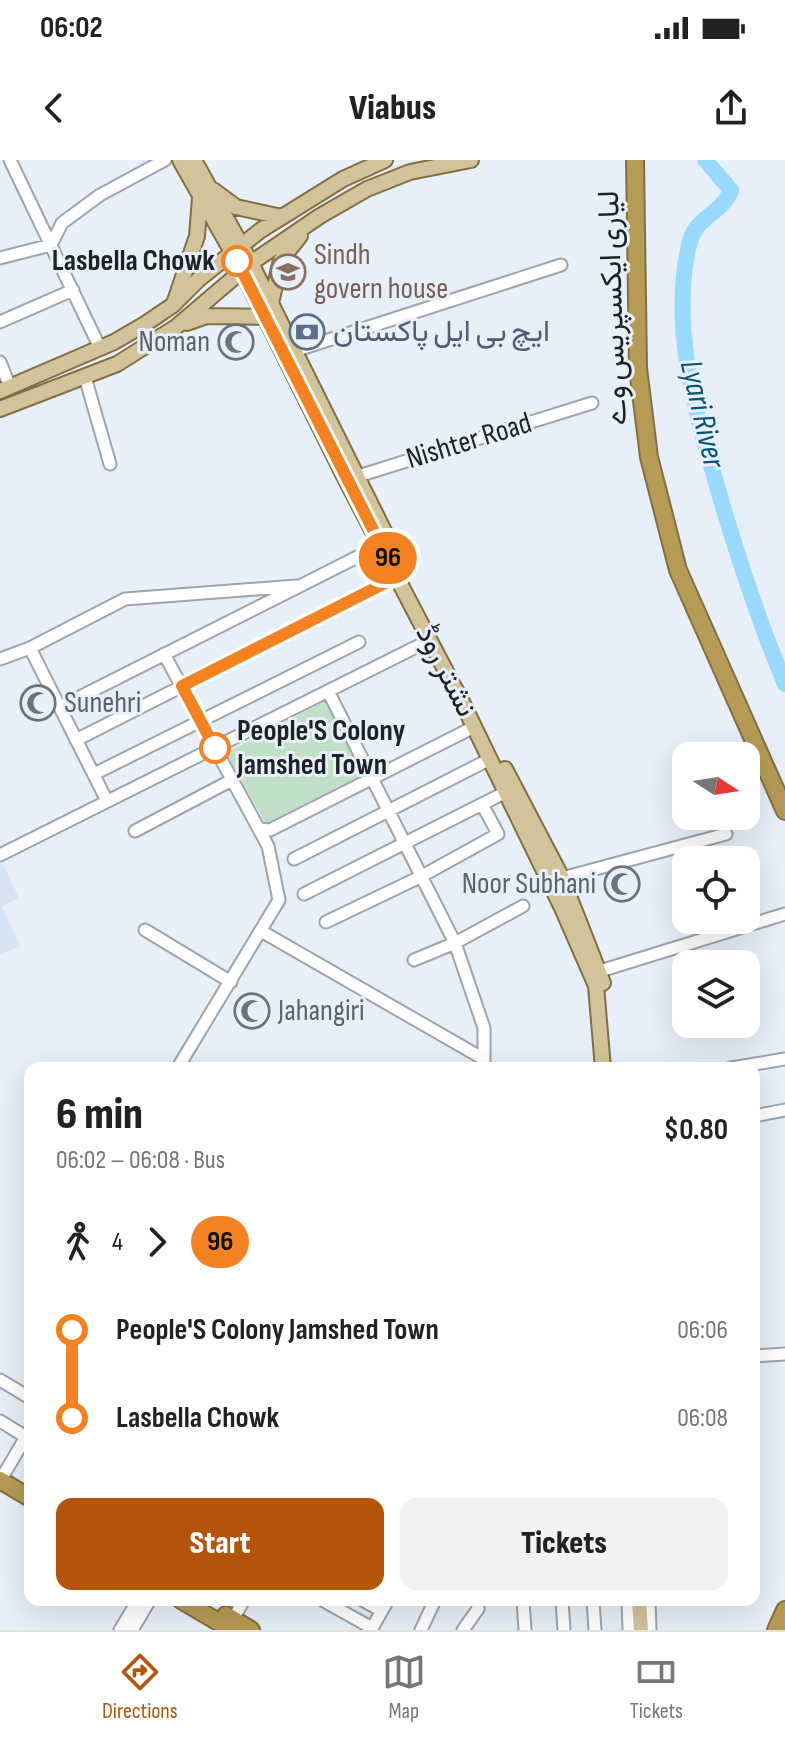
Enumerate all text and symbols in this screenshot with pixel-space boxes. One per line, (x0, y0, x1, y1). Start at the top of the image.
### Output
text: 06:02 (40, 10, 103, 46)
icon: back (32, 86, 76, 130)
icon: share (709, 86, 753, 130)
text: Viabus (349, 87, 436, 130)
street label: لیاری ایکسپریس وے (591, 190, 636, 426)
place label: Sindh govern house (314, 237, 448, 307)
place label: Lasbella Chowk (52, 243, 215, 279)
marker: Lasbella Chowk (222, 246, 252, 276)
school or university icon: Sindh govern house (269, 253, 307, 291)
bank icon: ایچ بی ایل پاکستان (288, 313, 326, 351)
place label: ایچ بی ایل پاکستان (333, 314, 550, 351)
mosque icon: Noman (217, 323, 255, 361)
place label: Noman (139, 324, 210, 360)
water label: Lyari River (671, 357, 733, 472)
street label: Nishter Road (402, 405, 536, 477)
line badge: 96 (352, 532, 424, 584)
text: 96 (375, 541, 401, 574)
street label: نشتر روڈ (408, 619, 484, 723)
mosque icon: Sunehri (19, 684, 57, 722)
place label: Sunehri (64, 685, 141, 721)
place label: People'S Colony Jamshed Town (236, 713, 406, 783)
marker: People'S Colony Jamshed Town (200, 733, 230, 763)
north arrow (672, 742, 760, 830)
map controls (672, 742, 760, 1038)
button: locate (672, 846, 760, 934)
mosque icon: Noor Subhani (603, 865, 641, 903)
place label: Noor Subhani (462, 866, 596, 902)
button: layers (672, 950, 760, 1038)
mosque icon: Jahangiri (233, 992, 271, 1030)
place label: Jahangiri (277, 993, 365, 1029)
text: 6 min (56, 1088, 143, 1141)
text: $0.80 (664, 1112, 728, 1148)
text: 06:02 – 06:08 · Bus (56, 1145, 225, 1176)
icon: walk (56, 1220, 100, 1264)
icon: forward (135, 1220, 179, 1264)
text: 96 (207, 1225, 233, 1258)
text: 4 (112, 1227, 123, 1258)
text: People'S Colony Jamshed Town (116, 1312, 439, 1348)
text: 06:06 (677, 1315, 728, 1346)
text: Lasbella Chowk (116, 1400, 279, 1436)
text: 06:08 (677, 1403, 728, 1434)
button: Start (56, 1498, 384, 1590)
button: Tickets (400, 1498, 728, 1590)
tab: Directions (102, 1650, 178, 1725)
tab: Map (382, 1650, 426, 1725)
tab: Tickets (630, 1650, 683, 1725)

